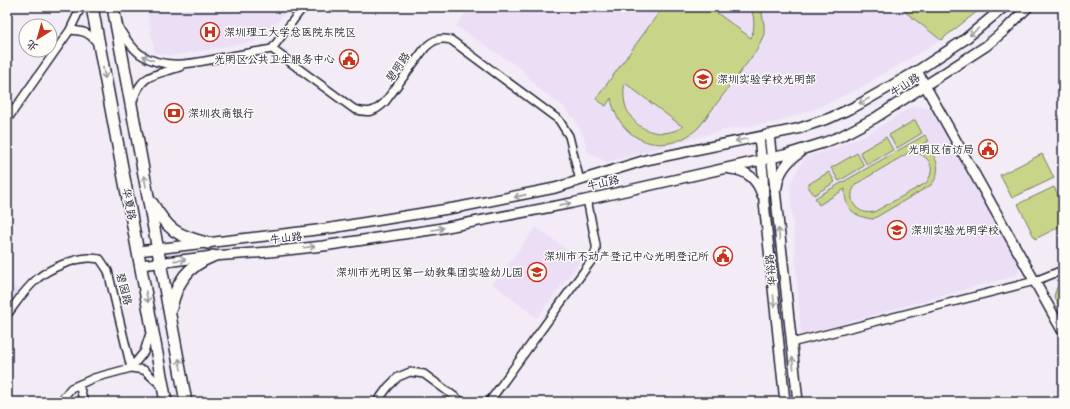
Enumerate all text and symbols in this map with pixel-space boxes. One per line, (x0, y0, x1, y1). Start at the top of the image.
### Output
north arrow (18, 18, 58, 58)
hospital icon: 深圳理工大学总医院东院区 (199, 21, 221, 43)
place label: 深圳理工大学总医院东院区 (224, 26, 356, 39)
one-way arrow (969, 28, 980, 37)
text: 北 (24, 37, 41, 54)
public building icon: 光明区公共卫生服务中心 (338, 48, 360, 70)
street label: 碧明路 (383, 50, 413, 84)
place label: 光明区公共卫生服务中心 (214, 53, 335, 66)
one-way arrow (142, 54, 154, 61)
one-way arrow (101, 66, 109, 79)
school or university icon: 深圳实验学校光明部 (692, 68, 714, 90)
street label: 牛山路 (888, 71, 922, 99)
place label: 深圳实验学校光明部 (717, 73, 816, 86)
one-way arrow (858, 98, 870, 106)
bank icon: 深圳农商银行 (163, 102, 185, 124)
place label: 深圳农商银行 (188, 107, 254, 120)
one-way arrow (735, 136, 748, 144)
public building icon: 光明区信访局 (977, 138, 999, 160)
place label: 光明区信访局 (908, 143, 974, 156)
street label: 牛山路 (585, 173, 621, 193)
one-way arrow (141, 175, 149, 188)
street label: 华夏路 (119, 187, 139, 221)
one-way arrow (514, 192, 527, 200)
one-way arrow (559, 200, 572, 208)
school or university icon: 深圳实验光明学校 (886, 219, 908, 241)
place label: 深圳实验光明学校 (911, 224, 999, 237)
one-way arrow (431, 225, 444, 233)
one-way arrow (776, 228, 783, 241)
street label: 牛山路 (269, 230, 303, 246)
one-way arrow (302, 243, 315, 251)
public building icon: 深圳市不动产登记中心光明登记所 (712, 245, 734, 267)
place label: 深圳市不动产登记中心光明登记所 (544, 250, 709, 263)
street label: 华裕路 (763, 253, 779, 287)
one-way arrow (173, 256, 186, 263)
school or university icon: 深圳市光明区第一幼教集团实验幼儿园 (526, 261, 548, 283)
place label: 深圳市光明区第一幼教集团实验幼儿园 (336, 266, 523, 279)
street label: 碧园路 (114, 271, 134, 307)
one-way arrow (143, 290, 151, 303)
one-way arrow (771, 294, 778, 307)
one-way arrow (175, 357, 183, 370)
one-way arrow (790, 357, 797, 370)

